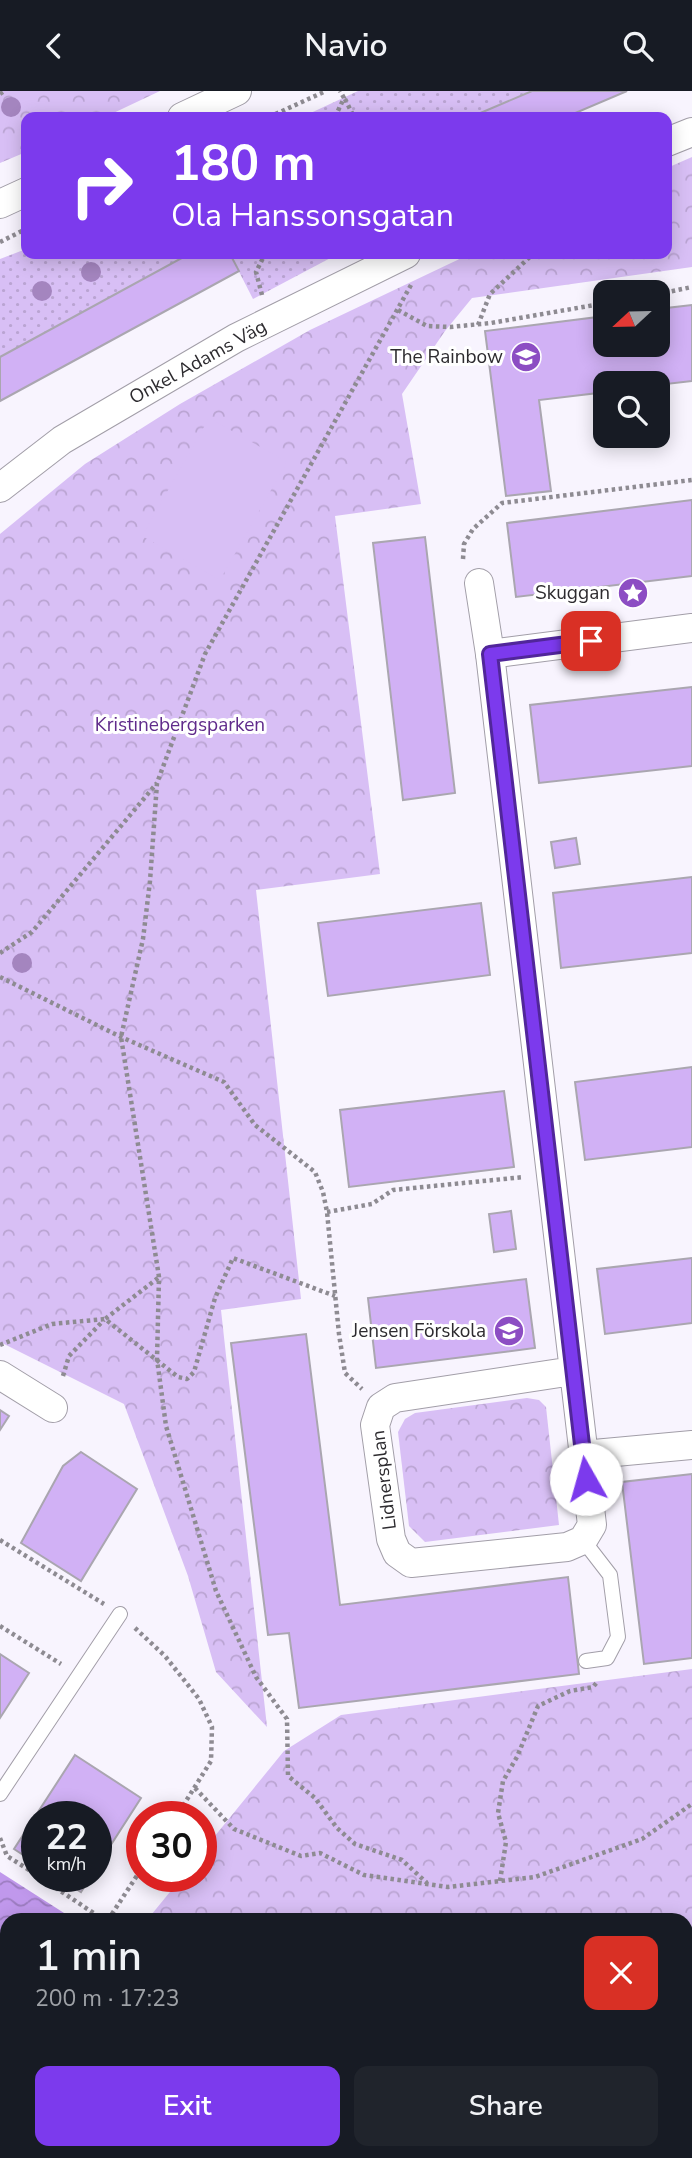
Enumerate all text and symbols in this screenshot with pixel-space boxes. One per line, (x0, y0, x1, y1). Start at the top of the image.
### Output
text: Navio (304, 24, 388, 67)
icon: back (35, 27, 73, 65)
icon: search (619, 27, 657, 65)
text: 180 m (171, 130, 315, 197)
icon: right (56, 140, 147, 231)
text: Ola Hanssonsgatan (171, 194, 454, 237)
north arrow (593, 280, 670, 357)
map controls (593, 280, 670, 448)
street label: Onkel Adams Väg (125, 313, 271, 411)
school or university icon: The Rainbow (509, 340, 543, 374)
place label: The Rainbow (390, 344, 503, 370)
button: search (593, 371, 670, 448)
place icon: Skuggan (616, 576, 650, 610)
place label: Skuggan (535, 580, 610, 606)
pin (561, 611, 621, 671)
icon: arrive (572, 622, 610, 660)
park label: Kristinebergsparken (95, 712, 265, 738)
school or university icon: Jensen Förskola (492, 1314, 526, 1348)
place label: Jensen Förskola (351, 1318, 486, 1344)
street label: Lidnersplan (365, 1429, 403, 1531)
position arrow (549, 1442, 623, 1516)
speed limit sign: 30 (126, 1801, 217, 1892)
text: 22 (45, 1814, 88, 1861)
text: km/h (47, 1852, 86, 1876)
text: 1 min (35, 1928, 142, 1985)
button: close (584, 1936, 658, 2010)
text: 200 m · 17:23 (35, 1983, 180, 2014)
button: Exit (35, 2066, 340, 2146)
button: Share (354, 2066, 658, 2146)

